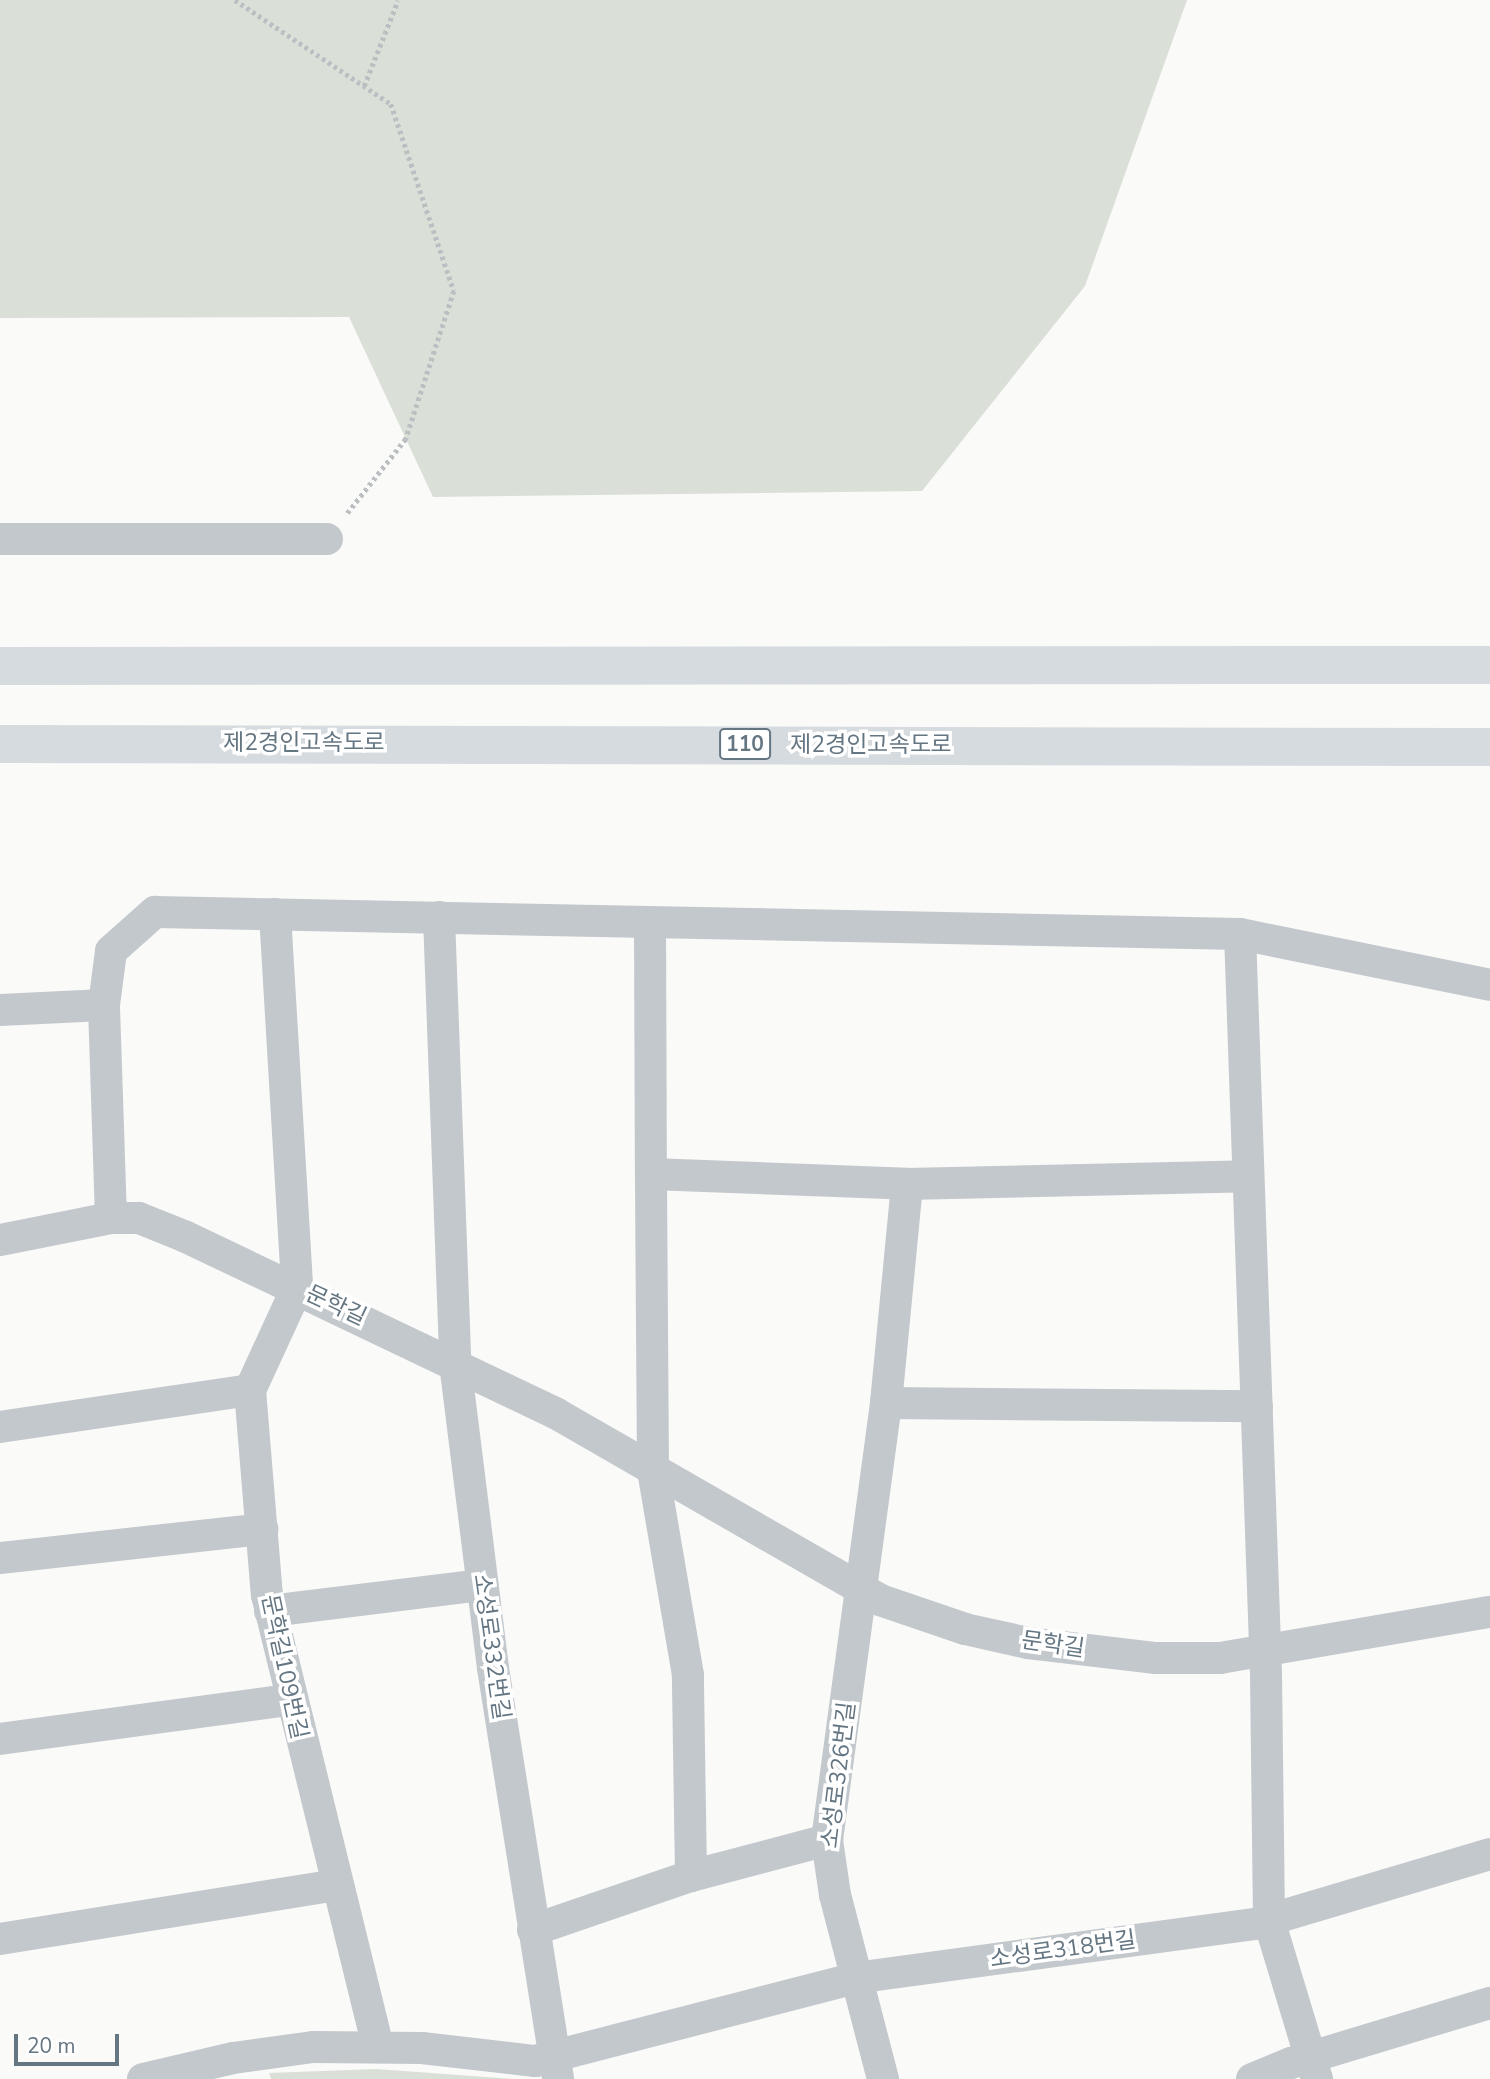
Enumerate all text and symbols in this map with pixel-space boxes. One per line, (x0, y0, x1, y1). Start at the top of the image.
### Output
road number: 110 (719, 726, 771, 762)
street label: 제2경인고속도로 (223, 729, 385, 757)
street label: 제2경인고속도로 (790, 731, 952, 759)
street label: 문학길 (301, 1280, 371, 1332)
street label: 소성로332번길 (467, 1572, 515, 1722)
street label: 문학길109번길 (255, 1592, 313, 1742)
street label: 문학길 (1020, 1627, 1086, 1663)
street label: 소성로326번길 (816, 1700, 862, 1850)
street label: 소성로318번길 (988, 1926, 1138, 1974)
scale bar (18, 2020, 122, 2064)
text: 20 m (27, 2032, 76, 2060)

